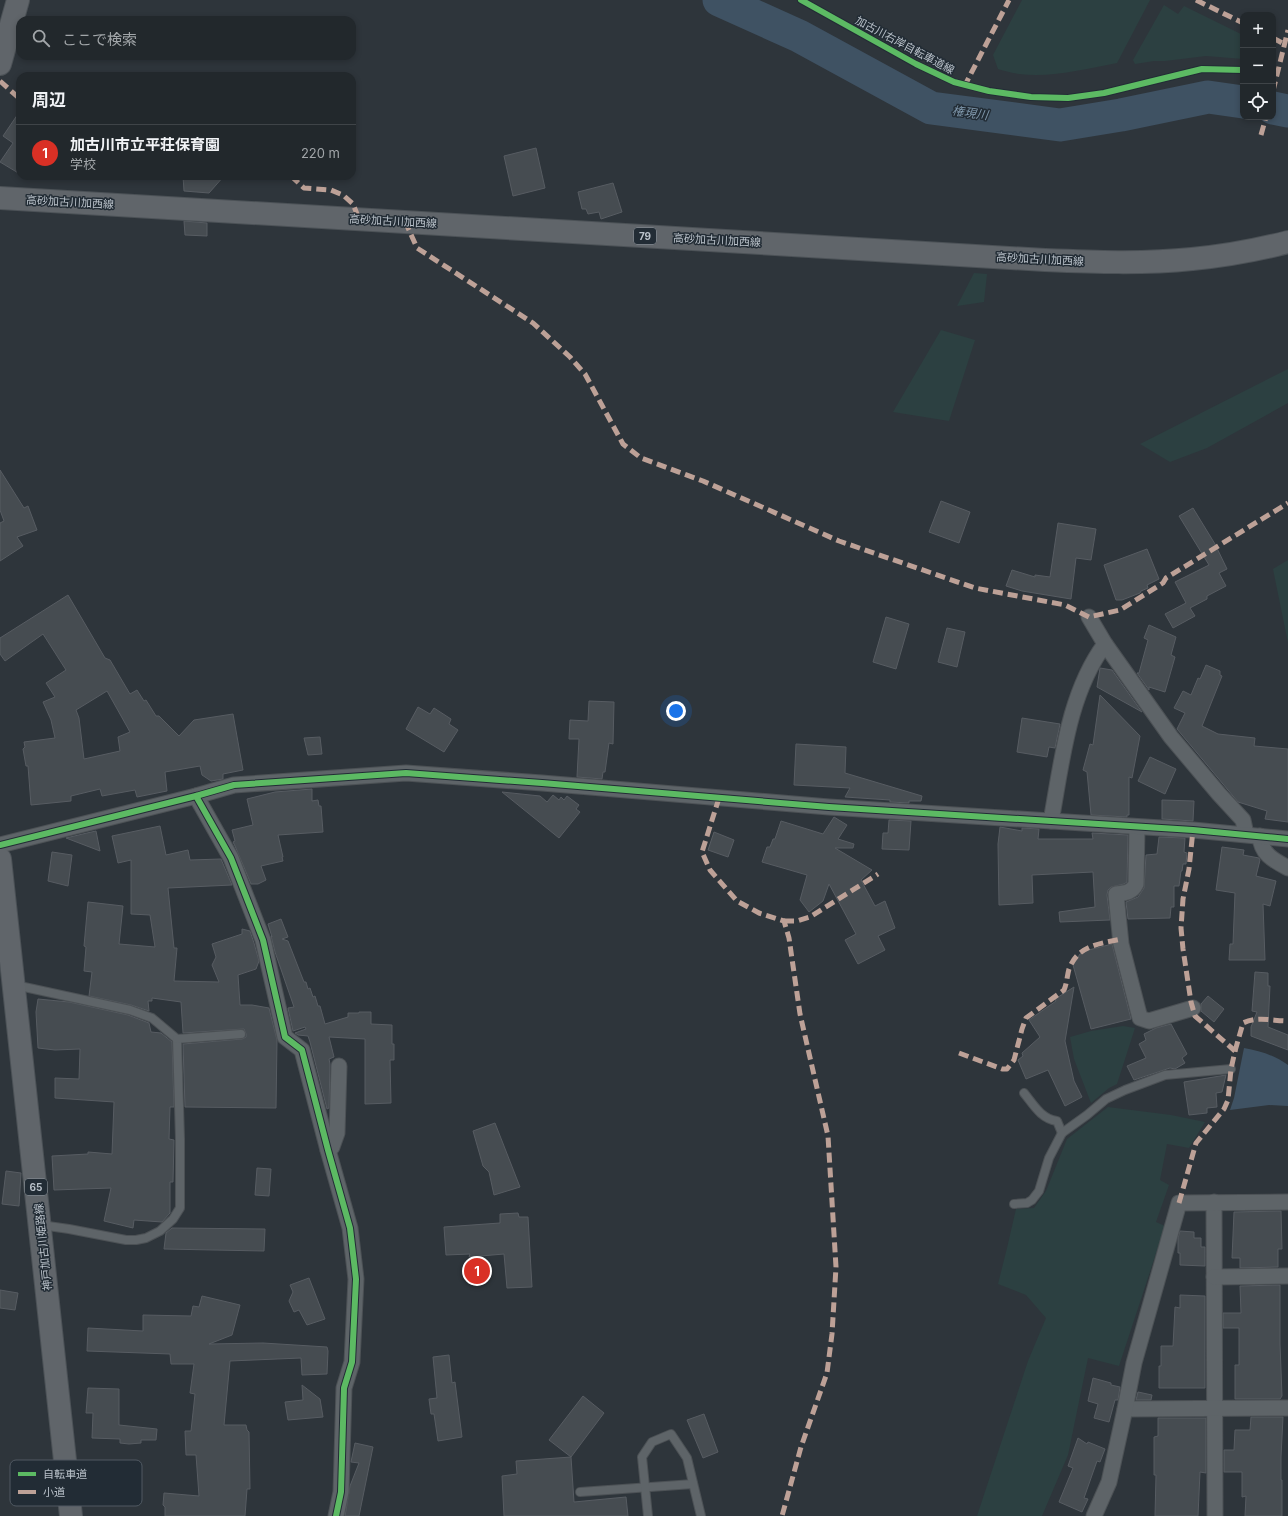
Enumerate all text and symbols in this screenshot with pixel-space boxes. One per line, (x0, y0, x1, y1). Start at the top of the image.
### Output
map controls (1240, 12, 1276, 120)
button: + (1240, 12, 1276, 48)
street label: 加古川右岸自転車道線 (853, 13, 957, 77)
search box (16, 16, 356, 60)
icon: search (30, 27, 52, 49)
text: ここで検索 (62, 30, 137, 49)
button: − (1240, 48, 1276, 84)
button: locate (1240, 84, 1276, 120)
text: 周辺 (32, 90, 66, 110)
water label: 権現川 (951, 103, 991, 123)
text: 加古川市立平荘保育園 (70, 135, 220, 154)
text: 1 (42, 145, 48, 161)
text: 220 m (301, 145, 340, 161)
text: 学校 (70, 156, 96, 172)
street label: 高砂加古川加西線 (26, 193, 114, 211)
street label: 高砂加古川加西線 (349, 212, 437, 230)
road number: 79 (634, 228, 656, 244)
street label: 高砂加古川加西線 (673, 231, 761, 249)
street label: 高砂加古川加西線 (996, 250, 1084, 268)
your location (666, 701, 686, 721)
road number: 65 (25, 1179, 47, 1195)
street label: 神戸加古川姫路線 (31, 1203, 55, 1291)
pin: 1 (464, 1256, 490, 1286)
legend (10, 1460, 142, 1506)
text: 自転車道 (43, 1467, 87, 1481)
text: 小道 (43, 1485, 65, 1499)

